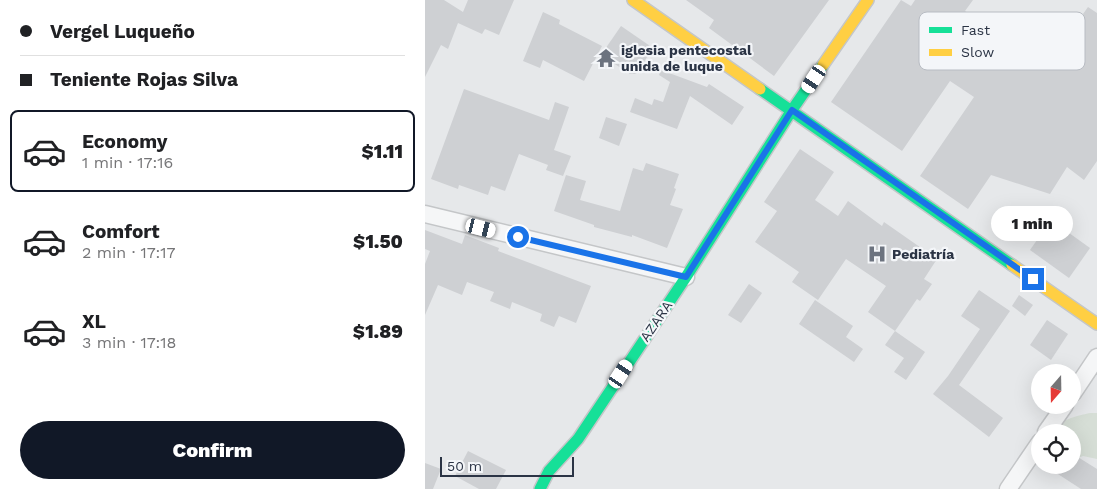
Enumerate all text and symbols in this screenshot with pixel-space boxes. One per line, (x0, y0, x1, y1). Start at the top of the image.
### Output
legend (919, 12, 1085, 70)
text: Vergel Luqueño (50, 20, 195, 43)
text: Fast (961, 22, 990, 38)
place label: iglesia pentecostal unida de luque (621, 42, 752, 74)
text: Slow (961, 44, 994, 60)
temple icon: iglesia pentecostal unida de luque (595, 47, 617, 69)
car (799, 62, 828, 96)
text: Teniente Rojas Silva (50, 68, 238, 91)
icon: car (22, 129, 67, 174)
text: Economy (82, 130, 167, 153)
text: $1.11 (361, 140, 403, 163)
text: 1 min · 17:16 (82, 153, 173, 172)
callout: 1 min (992, 206, 1074, 242)
text: 1 min (1011, 214, 1053, 233)
car (464, 217, 497, 239)
icon: car (22, 219, 67, 264)
text: Comfort (82, 220, 160, 243)
route start (507, 226, 529, 248)
text: $1.50 (353, 230, 403, 253)
text: 2 min · 17:17 (82, 243, 176, 262)
hospital icon: Pediatría (866, 243, 888, 265)
place label: Pediatría (892, 246, 955, 262)
route end (1022, 268, 1044, 290)
street label: AZARA (637, 298, 675, 344)
icon: car (22, 309, 67, 354)
text: XL (82, 310, 106, 333)
text: $1.89 (353, 320, 403, 343)
text: 3 min · 17:18 (82, 333, 176, 352)
car (606, 357, 635, 391)
north arrow (1031, 364, 1081, 414)
map controls (1031, 364, 1081, 474)
button: Confirm (20, 421, 405, 479)
button: locate (1031, 424, 1081, 474)
scale bar (440, 454, 574, 477)
text: 50 m (447, 458, 482, 474)

